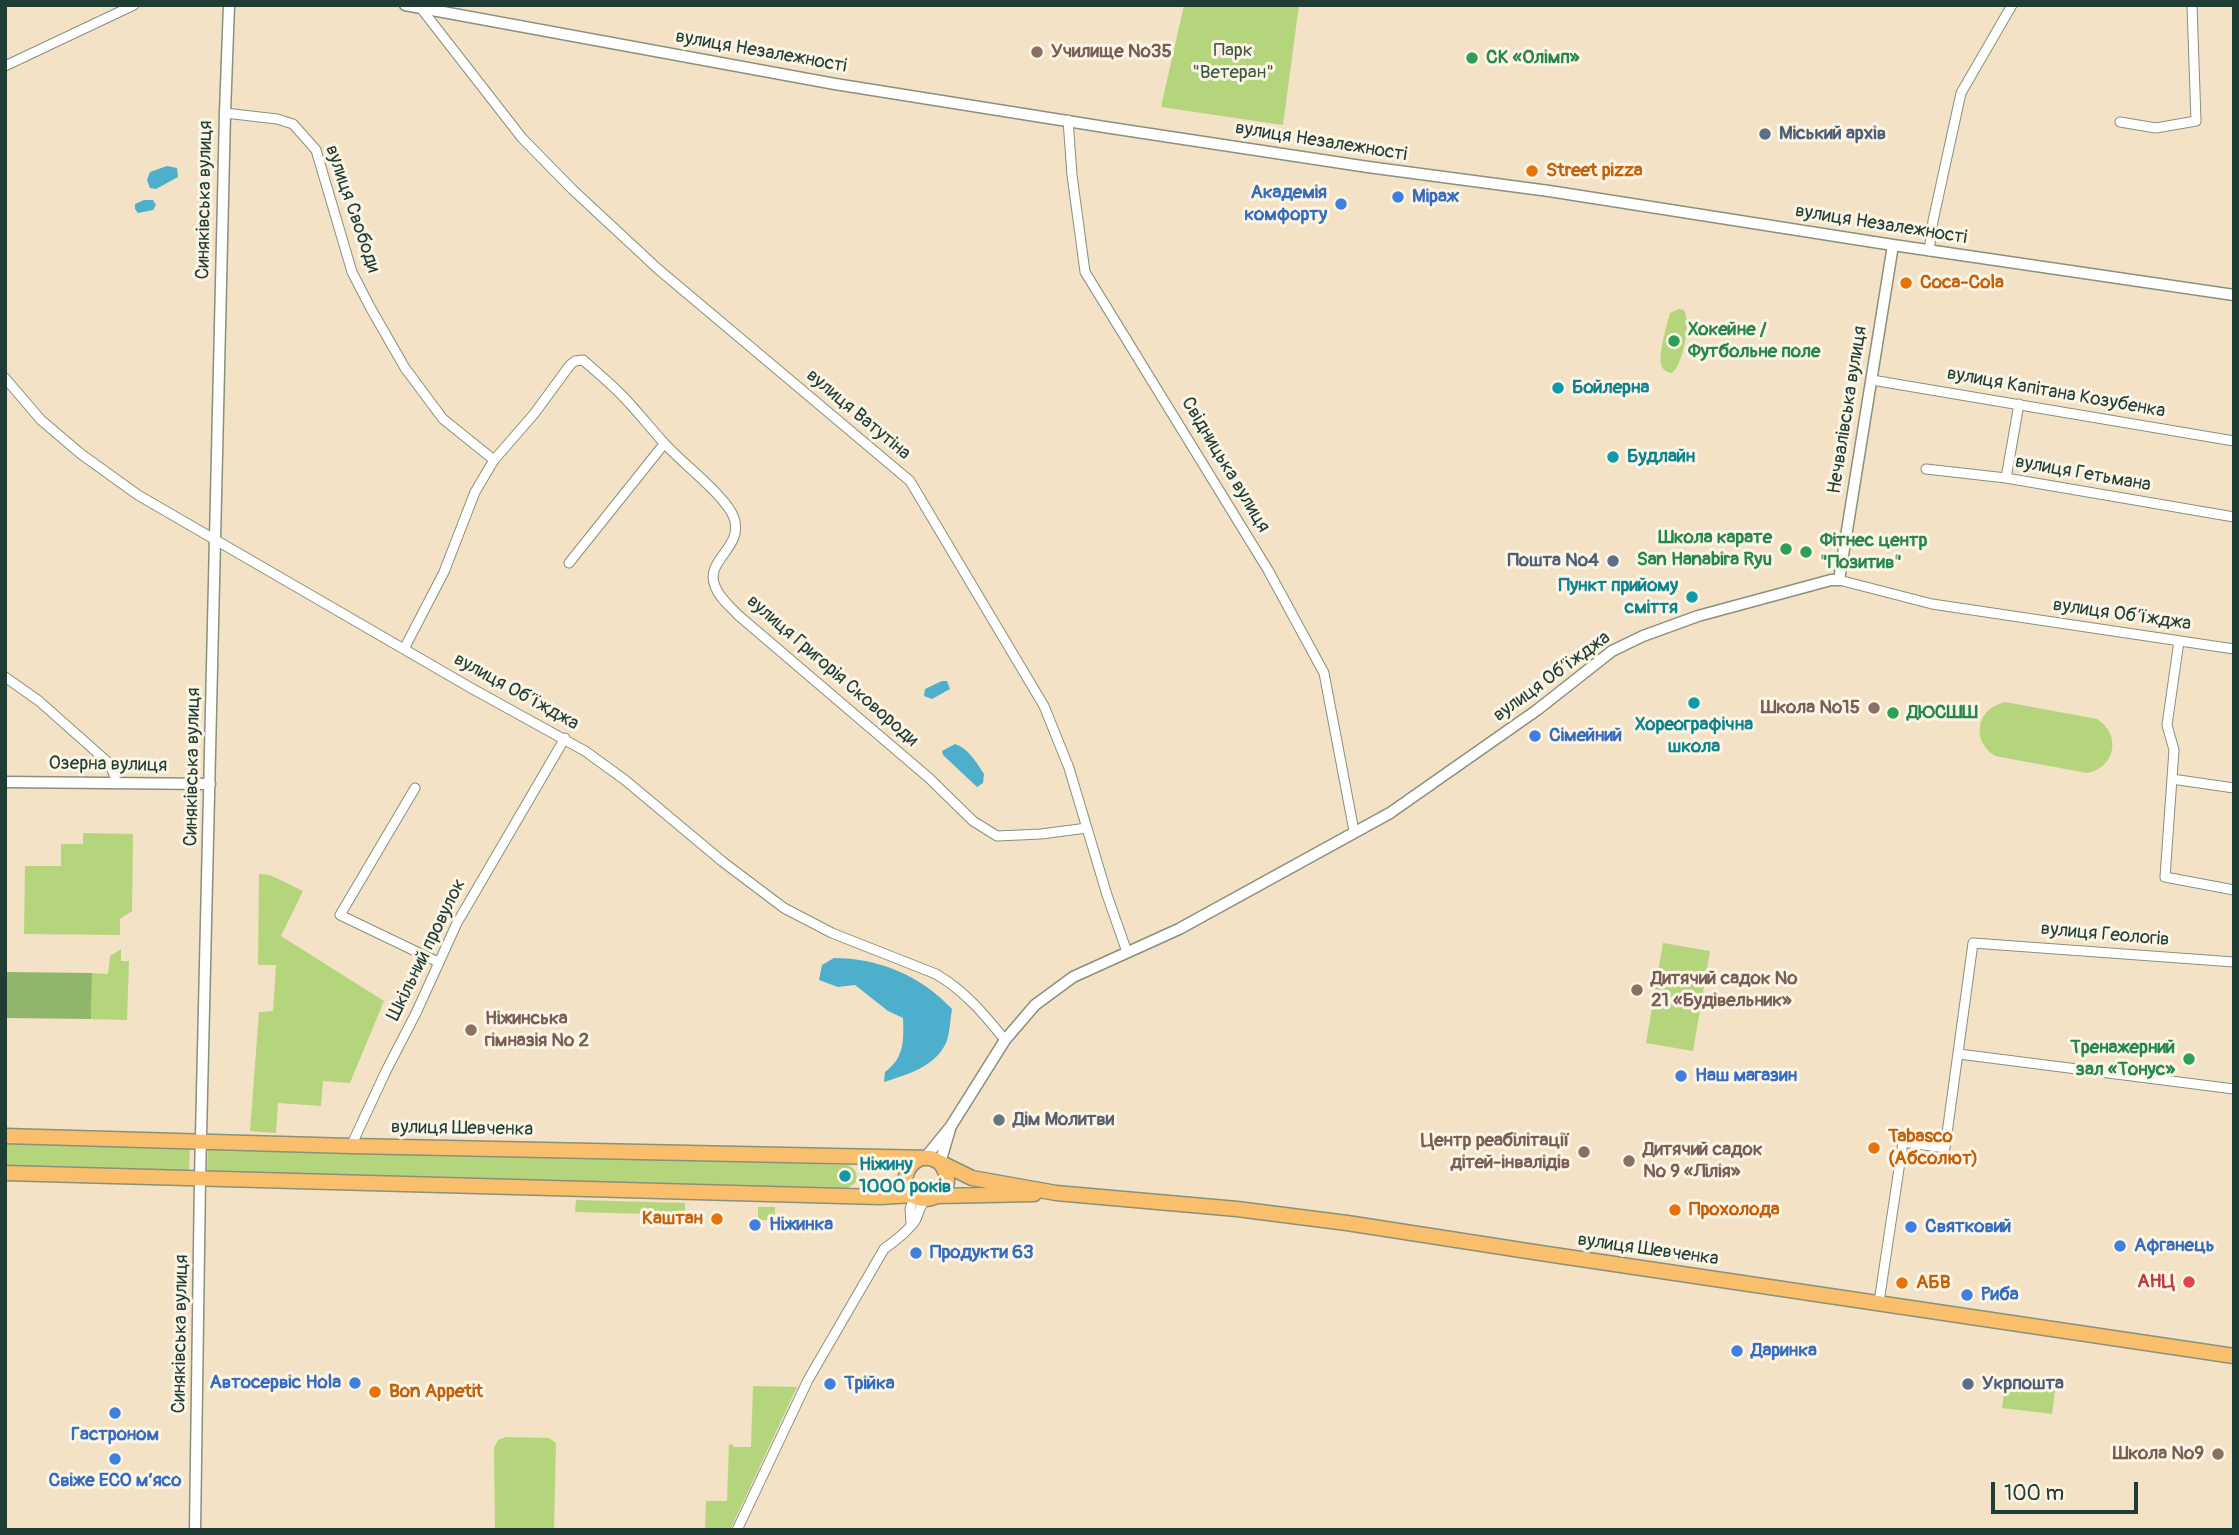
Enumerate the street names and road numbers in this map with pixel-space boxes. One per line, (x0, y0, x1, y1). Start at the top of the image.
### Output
street label: вулиця Незалежності (674, 26, 848, 78)
street label: вулиця Незалежності (1233, 117, 1409, 167)
street label: Синяківська вулиця (192, 120, 218, 280)
street label: вулиця Свободи (320, 142, 384, 276)
street label: вулиця Незалежності (1793, 200, 1969, 250)
street label: Нечвалівська вулиця (1823, 324, 1873, 496)
street label: вулиця Капітана Козубенка (1945, 363, 2167, 423)
street label: вулиця Ватутіна (801, 365, 915, 465)
street label: Свідницька вулиця (1176, 393, 1274, 537)
street label: вулиця Гетьмана (2013, 451, 2153, 497)
street label: вулиця Григорія Сковороди (742, 590, 922, 752)
street label: вулиця Обʼїжджа (2051, 594, 2193, 636)
street label: вулиця Обʼїжджа (1489, 627, 1615, 727)
street label: вулиця Обʼїжджа (450, 648, 582, 736)
street label: Синяківська вулиця (180, 687, 206, 847)
street label: Озерна вулиця (48, 753, 168, 777)
street label: Шкільний провулок (383, 875, 471, 1025)
street label: вулиця Геологів (2040, 918, 2170, 952)
street label: вулиця Шевченка (391, 1116, 533, 1142)
street label: вулиця Шевченка (1576, 1229, 1720, 1271)
street label: Синяківська вулиця (168, 1254, 194, 1414)

